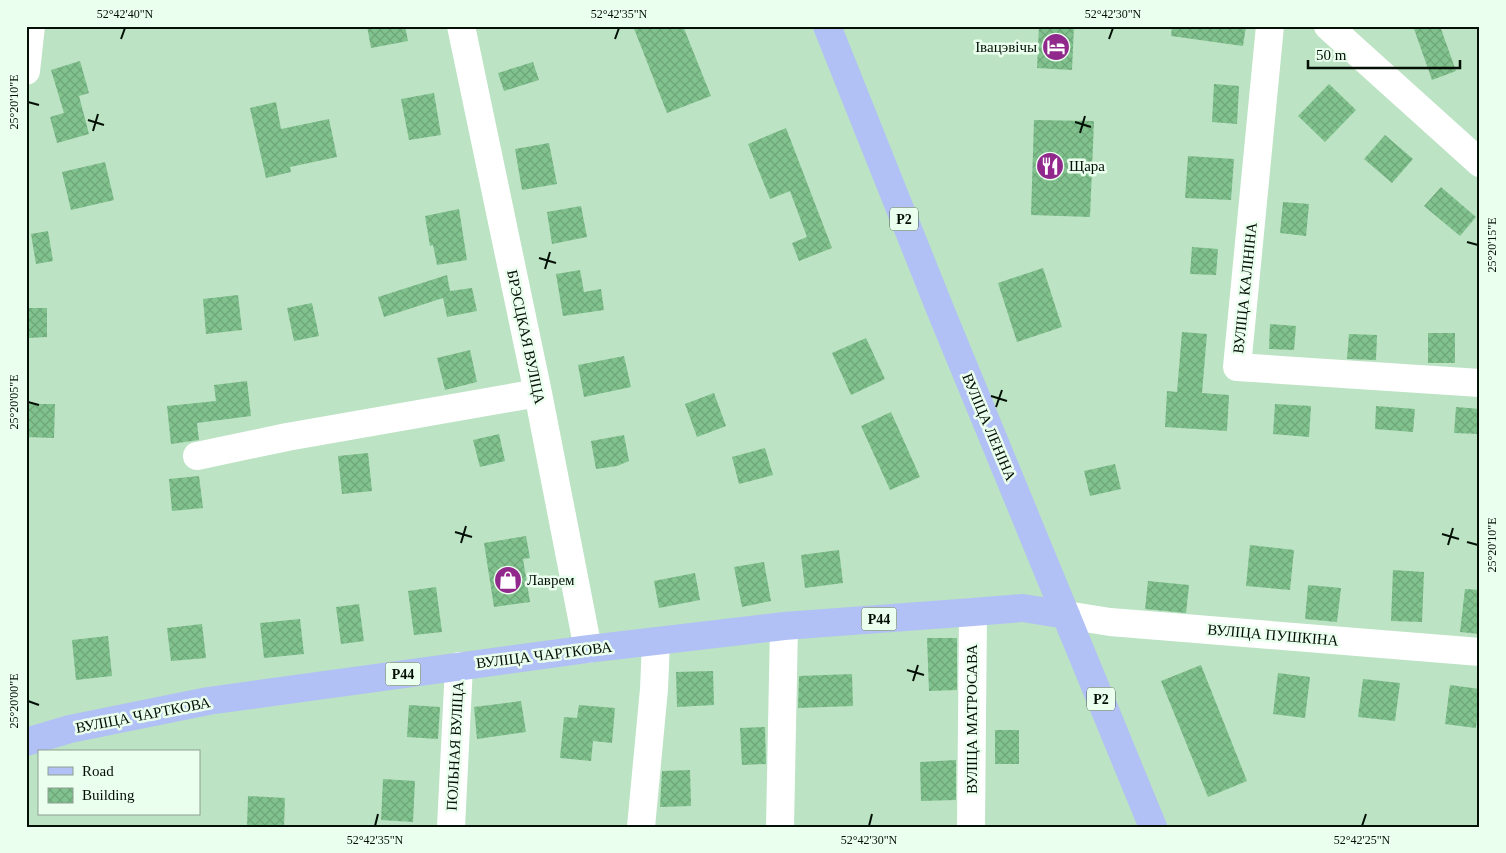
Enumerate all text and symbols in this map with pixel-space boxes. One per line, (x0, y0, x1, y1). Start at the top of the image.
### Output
text: 52°42'40"N (97, 7, 154, 21)
text: 52°42'35"N (591, 7, 648, 21)
text: 52°42'30"N (1085, 7, 1142, 21)
hotel icon: Івацэвічы (1041, 32, 1071, 62)
scale bar (1308, 38, 1461, 70)
place label: Івацэвічы (975, 39, 1037, 55)
text: 50 m (1316, 47, 1347, 63)
text: 25°20'10"E (7, 74, 21, 130)
restaurant icon: Щара (1035, 151, 1065, 181)
place label: Щара (1069, 158, 1105, 174)
road number: Р2 (890, 208, 918, 230)
text: 25°20'15"E (1485, 217, 1499, 273)
street label: ВУЛІЦА КАЛІНІНА (1230, 221, 1260, 354)
street label: БРЭСЦКАЯ ВУЛІЦА (504, 268, 548, 406)
street label: ВУЛІЦА ЛЕНІНА (959, 371, 1019, 483)
text: 25°20'05"E (7, 374, 21, 430)
text: 25°20'10"E (1485, 517, 1499, 573)
shop icon: Лаврем (493, 565, 523, 595)
place label: Лаврем (527, 572, 575, 588)
road number: Р44 (862, 608, 896, 630)
street label: ВУЛІЦА ПУШКІНА (1207, 621, 1339, 649)
street label: ВУЛІЦА ЧАРТКОВА (475, 639, 613, 671)
street label: ВУЛІЦА МАТРОСАВА (964, 644, 980, 794)
road number: Р44 (386, 662, 420, 686)
text: 25°20'00"E (7, 673, 21, 729)
street label: ПОЛЬНАЯ ВУЛІЦА (444, 681, 466, 811)
road number: Р2 (1087, 688, 1115, 711)
street label: ВУЛІЦА ЧАРТКОВА (74, 694, 212, 736)
legend (38, 750, 200, 816)
text: Road (82, 763, 114, 779)
text: Building (82, 787, 135, 803)
text: 52°42'35"N (347, 833, 404, 847)
text: 52°42'30"N (841, 833, 898, 847)
text: 52°42'25"N (1334, 833, 1391, 847)

